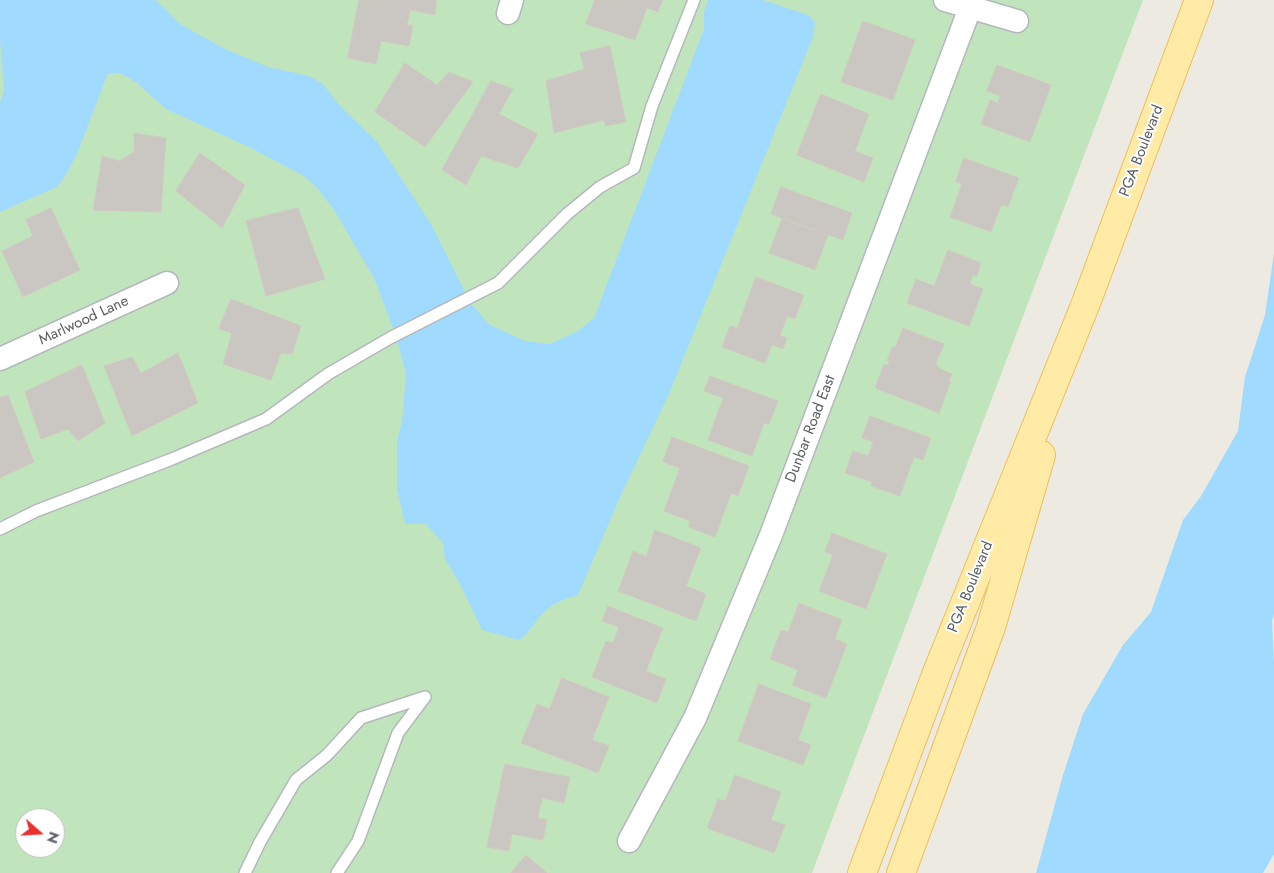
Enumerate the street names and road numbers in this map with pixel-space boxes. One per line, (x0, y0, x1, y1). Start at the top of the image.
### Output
street label: PGA Boulevard (1116, 103, 1168, 199)
street label: Marlwood Lane (36, 292, 132, 350)
street label: Dunbar Road East (782, 373, 840, 485)
street label: PGA Boulevard (945, 539, 997, 635)

